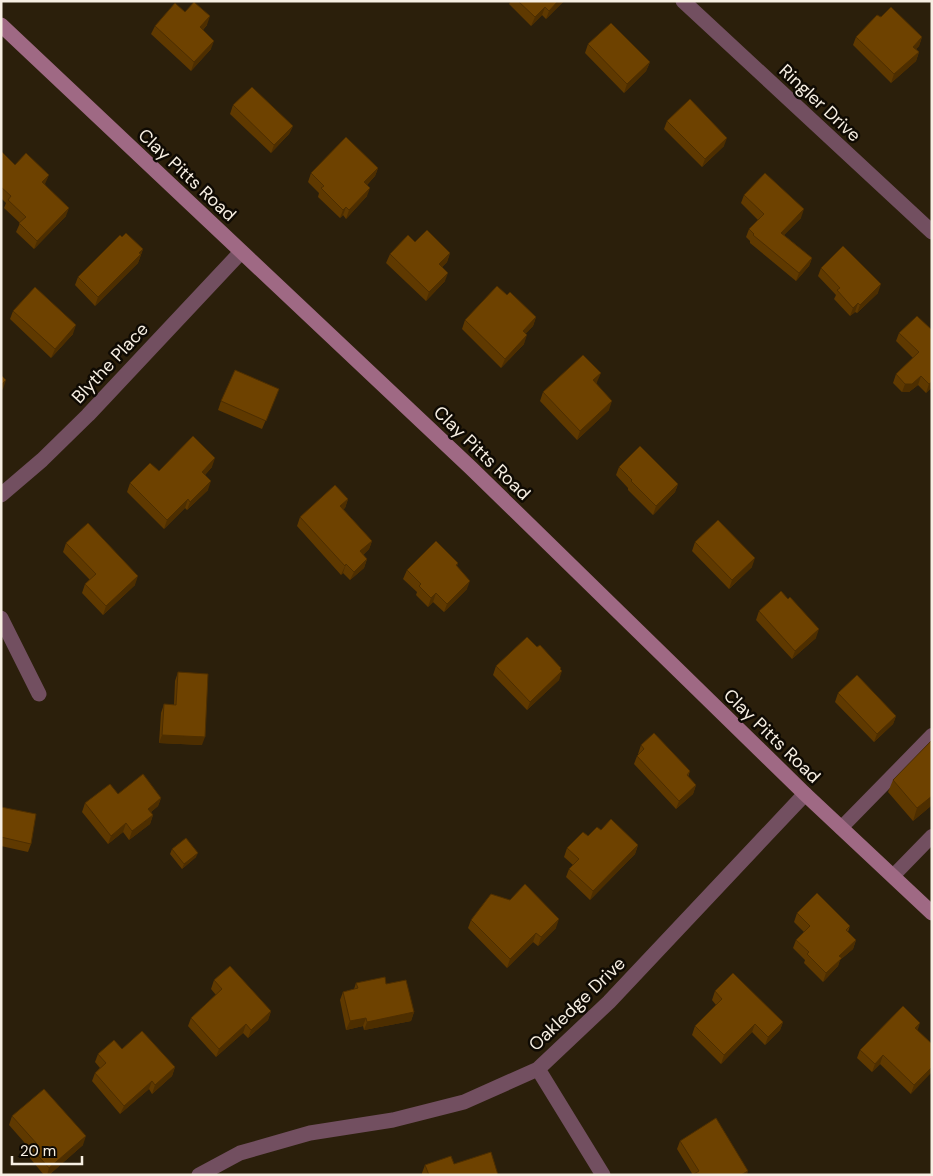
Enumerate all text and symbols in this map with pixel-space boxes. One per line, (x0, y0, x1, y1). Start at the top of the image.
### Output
street label: Ringler Drive (774, 59, 866, 147)
street label: Clay Pitts Road (133, 123, 241, 227)
street label: Blythe Place (66, 317, 154, 409)
street label: Clay Pitts Road (428, 401, 536, 505)
street label: Clay Pitts Road (718, 684, 826, 788)
street label: Oakledge Drive (523, 952, 631, 1056)
scale bar (12, 1134, 82, 1166)
text: 20 m (20, 1141, 56, 1161)

